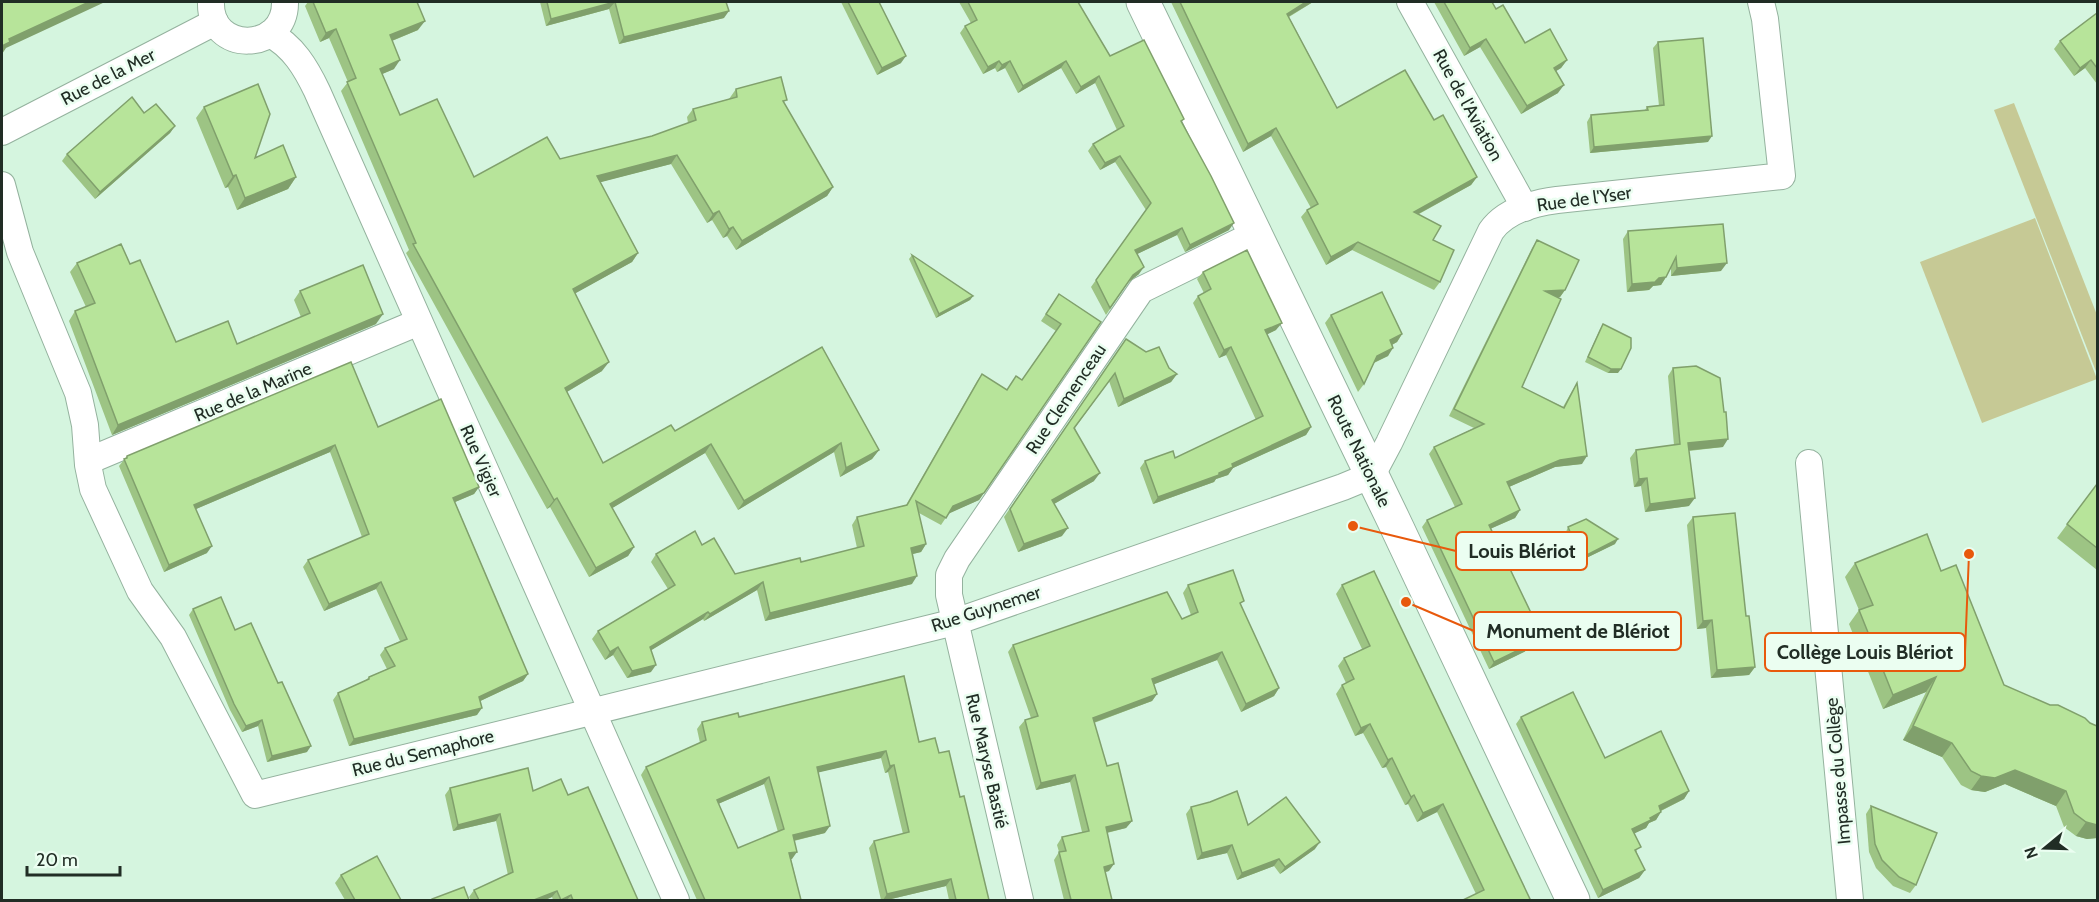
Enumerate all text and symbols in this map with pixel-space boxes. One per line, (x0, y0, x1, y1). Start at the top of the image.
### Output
street label: Rue de la Mer (57, 44, 159, 110)
street label: Rue de l'Aviation (1428, 45, 1508, 165)
street label: Rue de l'Yser (1535, 181, 1633, 217)
street label: Rue Clemenceau (1021, 340, 1111, 458)
street label: Rue de la Marine (191, 357, 315, 427)
street label: Route Nationale (1322, 391, 1396, 511)
street label: Rue Vigier (455, 421, 507, 501)
callout: Louis Blériot (1456, 532, 1587, 570)
text: Louis Blériot (1468, 539, 1576, 563)
street label: Rue Guynemer (928, 581, 1044, 637)
callout: Monument de Blériot (1474, 612, 1681, 650)
text: Monument de Blériot (1486, 619, 1670, 643)
callout: Collège Louis Blériot (1765, 633, 1965, 671)
text: Collège Louis Blériot (1777, 640, 1953, 664)
street label: Rue Maryse Bastié (961, 691, 1013, 831)
street label: Impasse du Collège (1821, 697, 1855, 845)
street label: Rue du Semaphore (350, 725, 496, 781)
north arrow (2015, 818, 2075, 878)
scale bar (27, 839, 120, 877)
text: N (2020, 844, 2042, 861)
text: 20 m (36, 849, 78, 871)

